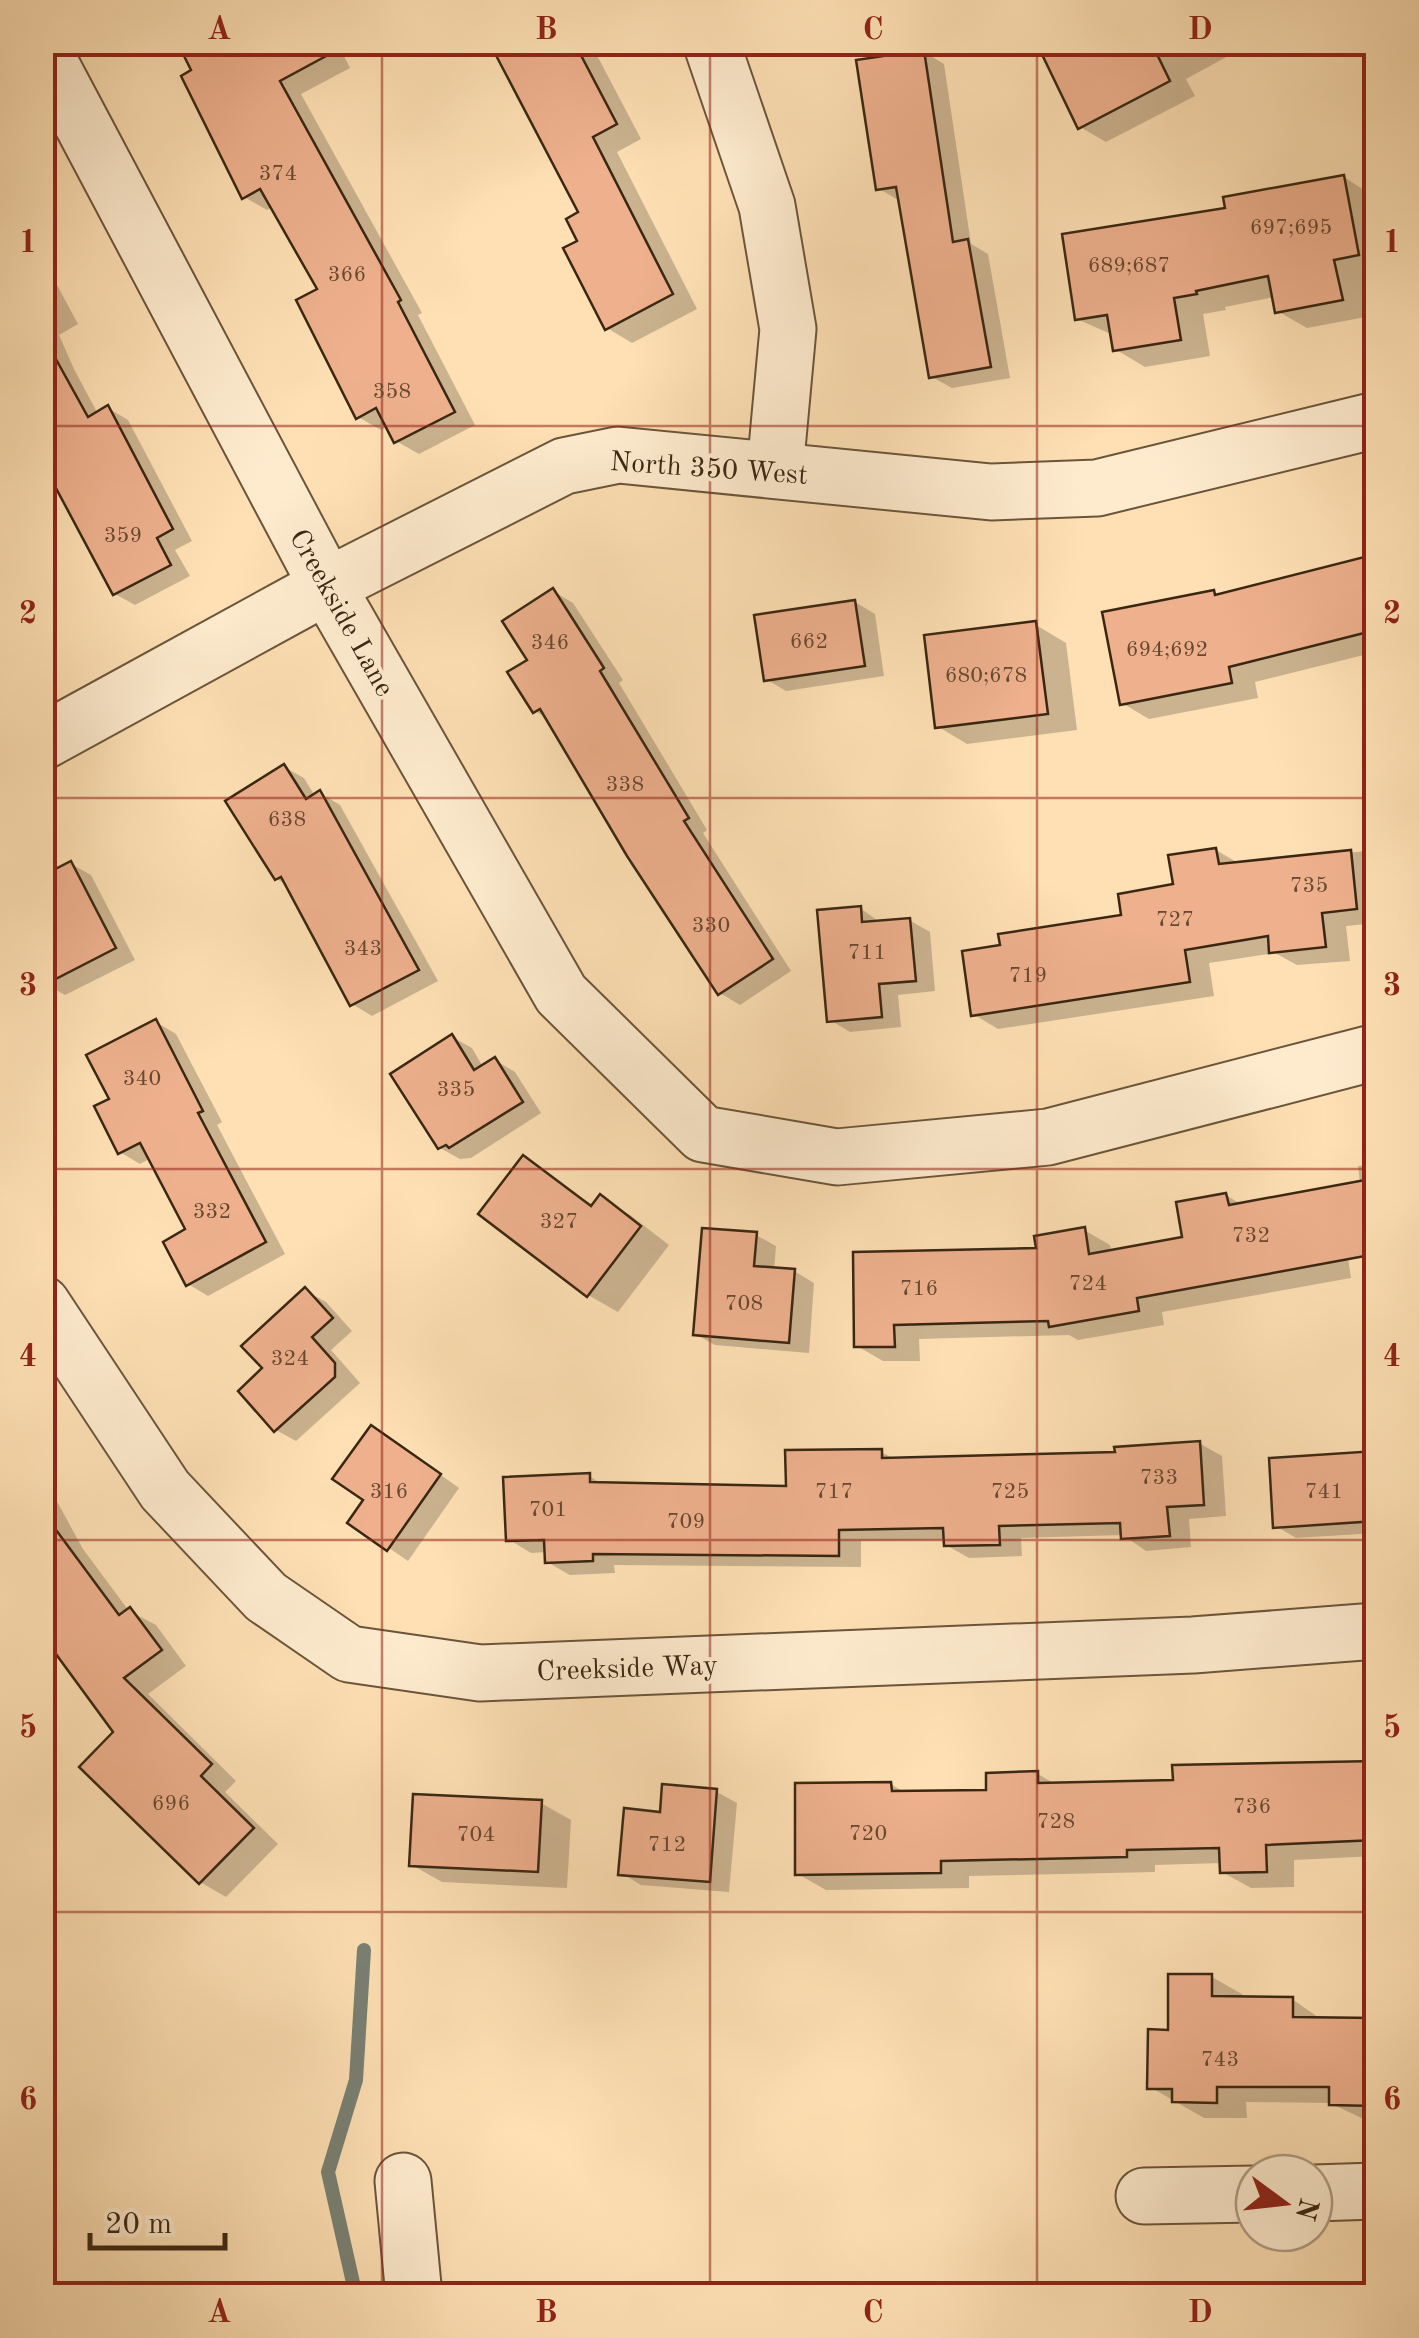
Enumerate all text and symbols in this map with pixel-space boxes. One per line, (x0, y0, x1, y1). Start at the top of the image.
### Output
text: A (207, 15, 231, 47)
text: B (535, 15, 557, 47)
text: C (862, 15, 884, 47)
text: D (1187, 15, 1213, 47)
house number: 374 (259, 163, 297, 185)
house number: 697;695 (1250, 217, 1332, 239)
text: 1 (19, 228, 37, 260)
text: 1 (1383, 228, 1401, 260)
house number: 689;687 (1088, 255, 1170, 277)
house number: 366 (328, 264, 366, 286)
house number: 358 (373, 381, 411, 403)
street label: North 350 West (609, 449, 809, 491)
house number: 359 (104, 525, 142, 547)
street label: Creekside Lane (283, 525, 398, 702)
text: 2 (19, 599, 37, 631)
text: 2 (1383, 599, 1401, 631)
house number: 662 (790, 631, 828, 653)
house number: 346 (531, 632, 569, 654)
house number: 694;692 (1126, 639, 1208, 661)
house number: 680;678 (945, 665, 1027, 687)
house number: 338 (606, 774, 644, 796)
house number: 638 (268, 809, 306, 831)
house number: 735 (1290, 875, 1328, 897)
house number: 727 (1156, 909, 1194, 931)
house number: 330 (692, 915, 730, 937)
house number: 343 (344, 938, 382, 960)
house number: 711 (848, 942, 886, 964)
house number: 719 (1009, 965, 1047, 987)
text: 3 (19, 971, 37, 1003)
text: 3 (1383, 971, 1401, 1003)
house number: 340 (123, 1068, 161, 1090)
house number: 335 (437, 1079, 475, 1101)
house number: 332 (193, 1201, 231, 1223)
house number: 327 (540, 1211, 578, 1233)
house number: 732 (1232, 1225, 1270, 1247)
house number: 724 (1069, 1273, 1107, 1295)
house number: 716 (900, 1278, 938, 1300)
house number: 708 (725, 1293, 763, 1315)
text: 4 (19, 1342, 37, 1374)
text: 4 (1383, 1342, 1401, 1374)
house number: 324 (271, 1348, 309, 1370)
house number: 733 (1140, 1467, 1178, 1489)
house number: 316 (370, 1481, 408, 1503)
house number: 717 (815, 1481, 853, 1503)
house number: 725 (991, 1481, 1029, 1503)
house number: 741 (1305, 1481, 1343, 1503)
house number: 701 (529, 1499, 567, 1521)
house number: 709 (667, 1511, 705, 1533)
street label: Creekside Way (536, 1653, 718, 1687)
text: 5 (19, 1713, 37, 1745)
text: 5 (1383, 1713, 1401, 1745)
house number: 696 (152, 1793, 190, 1815)
house number: 736 (1233, 1796, 1271, 1818)
house number: 728 (1037, 1811, 1075, 1833)
house number: 720 (849, 1823, 887, 1845)
house number: 704 (457, 1824, 495, 1846)
house number: 712 (648, 1834, 686, 1856)
house number: 743 (1201, 2049, 1239, 2071)
text: 6 (19, 2085, 37, 2117)
text: 6 (1383, 2085, 1401, 2117)
north arrow (1234, 2153, 1334, 2253)
scale bar (90, 2188, 225, 2250)
text: N (1289, 2195, 1322, 2223)
text: 20 m (105, 2210, 172, 2240)
text: A (207, 2298, 231, 2330)
text: B (535, 2298, 557, 2330)
text: C (862, 2298, 884, 2330)
text: D (1187, 2298, 1213, 2330)

